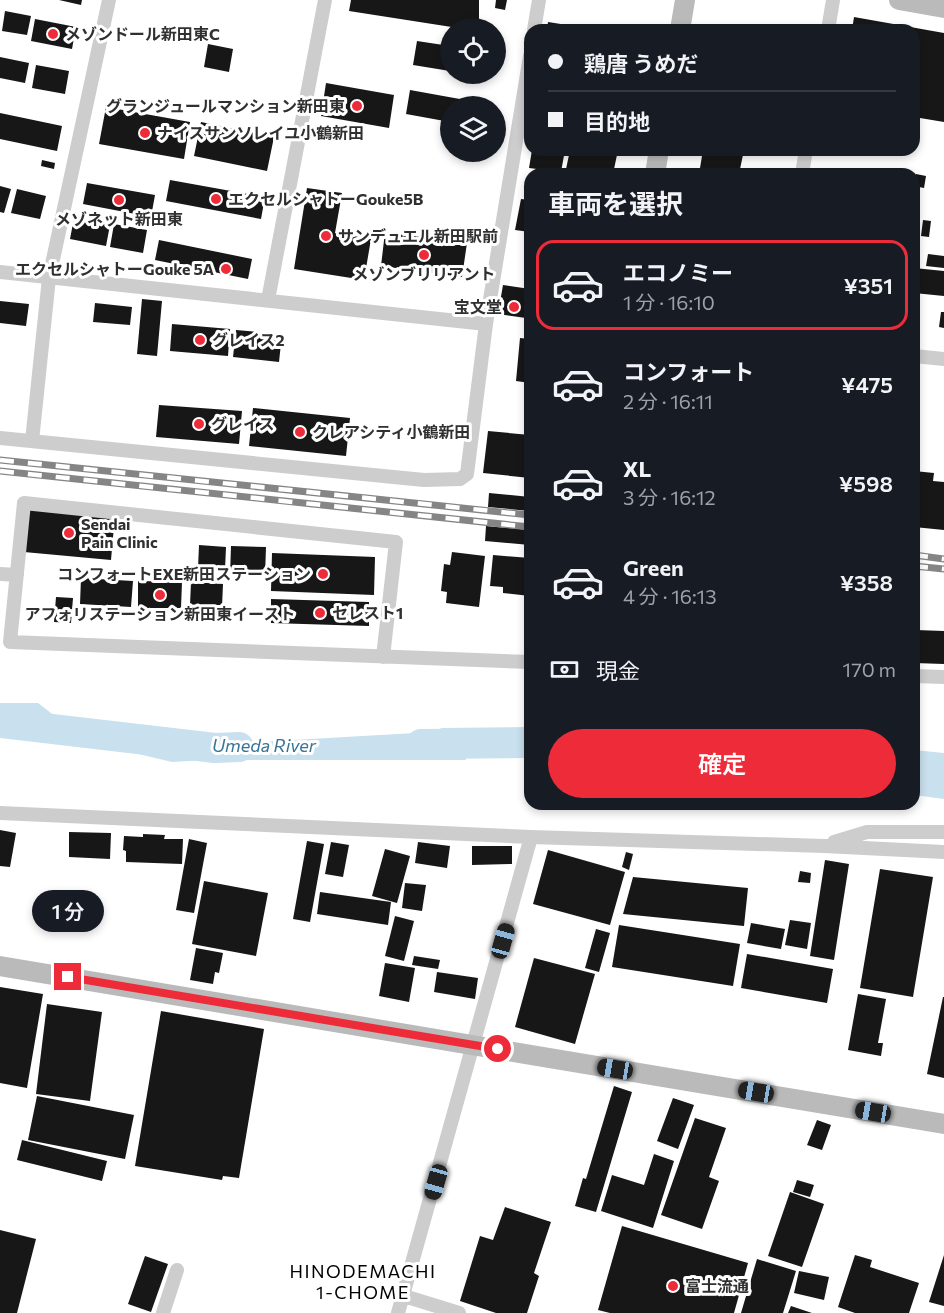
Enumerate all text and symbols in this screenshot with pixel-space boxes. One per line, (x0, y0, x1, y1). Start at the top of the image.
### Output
map controls (440, 18, 506, 162)
button: locate (440, 18, 506, 84)
place label: メゾンドール新田東C (65, 24, 220, 43)
marker: メゾンドール新田東C (46, 27, 60, 41)
text: 鶏唐 うめだ (584, 50, 698, 77)
place label: グランジュールマンション新田東 (106, 96, 345, 115)
button: layers (440, 96, 506, 162)
marker: グランジュールマンション新田東 (350, 99, 364, 113)
text: 目的地 (584, 108, 650, 135)
place label: ナイスサンソレイユ小鶴新田 (157, 123, 364, 142)
marker: ナイスサンソレイユ小鶴新田 (138, 126, 152, 140)
text: 車両を選択 (548, 187, 683, 220)
place label: エクセルシャトーGouke5B (228, 189, 424, 208)
marker: エクセルシャトーGouke5B (209, 192, 223, 206)
marker: メゾネット新田東 (112, 193, 126, 207)
place label: メゾネット新田東 (55, 209, 183, 228)
place label: サンデュエル新田駅前 (338, 226, 498, 245)
marker: サンデュエル新田駅前 (319, 229, 333, 243)
marker: メゾンブリリアント (417, 248, 431, 262)
icon: car (551, 258, 605, 312)
place label: エクセルシャトーGouke 5A (15, 259, 214, 278)
text: エコノミー (623, 259, 733, 286)
marker: エクセルシャトーGouke 5A (219, 262, 233, 276)
place label: メゾンブリリアント (353, 264, 495, 283)
text: ¥351 (844, 272, 893, 299)
text: 1 分 · 16:10 (623, 290, 715, 314)
place label: 宝文堂 (454, 297, 502, 316)
marker: 宝文堂 (507, 300, 521, 314)
place label: グレイス2 (212, 330, 285, 349)
marker: グレイス2 (193, 333, 207, 347)
icon: car (551, 357, 605, 411)
text: コンフォート (623, 358, 754, 385)
text: ¥475 (841, 371, 893, 398)
text: 2 分 · 16:11 (623, 389, 713, 413)
place label: グレイス (211, 414, 275, 433)
marker: グレイス (192, 417, 206, 431)
place label: クレアシティ小鶴新田 (312, 422, 470, 441)
marker: クレアシティ小鶴新田 (293, 425, 307, 439)
text: XL (623, 455, 651, 482)
icon: car (551, 456, 605, 510)
text: ¥598 (839, 470, 893, 497)
text: 3 分 · 16:12 (623, 485, 716, 509)
place label: Sendai Pain Clinic (81, 514, 158, 551)
marker: Sendai Pain Clinic (62, 526, 76, 540)
text: Green (623, 554, 684, 581)
icon: car (551, 555, 605, 609)
place label: コンフォートEXE新田ステーション (57, 564, 311, 583)
marker: コンフォートEXE新田ステーション (316, 567, 330, 581)
text: ¥358 (840, 569, 893, 596)
text: 4 分 · 16:13 (623, 584, 717, 608)
marker: アフォリステーション新田東イースト (153, 588, 167, 602)
place label: セレスト1 (332, 603, 403, 622)
place label: アフォリステーション新田東イースト (25, 604, 295, 623)
marker: セレスト1 (313, 606, 327, 620)
icon: cash (548, 653, 581, 686)
text: 現金 (596, 657, 640, 684)
text: 170 m (843, 657, 896, 681)
button: 確定 (548, 729, 896, 798)
water label: Umeda River (212, 734, 317, 756)
callout: 1 分 (32, 890, 104, 932)
text: 1 分 (52, 899, 84, 923)
car (489, 921, 517, 961)
route end (54, 963, 81, 990)
route start (484, 1035, 511, 1062)
car (596, 1057, 634, 1081)
car (737, 1080, 775, 1104)
car (854, 1100, 892, 1124)
car (422, 1162, 450, 1202)
district label: HINODEMACHI 1-CHOME (289, 1260, 437, 1303)
place label: 富士流通 (685, 1276, 749, 1295)
marker: 富士流通 (666, 1279, 680, 1293)

